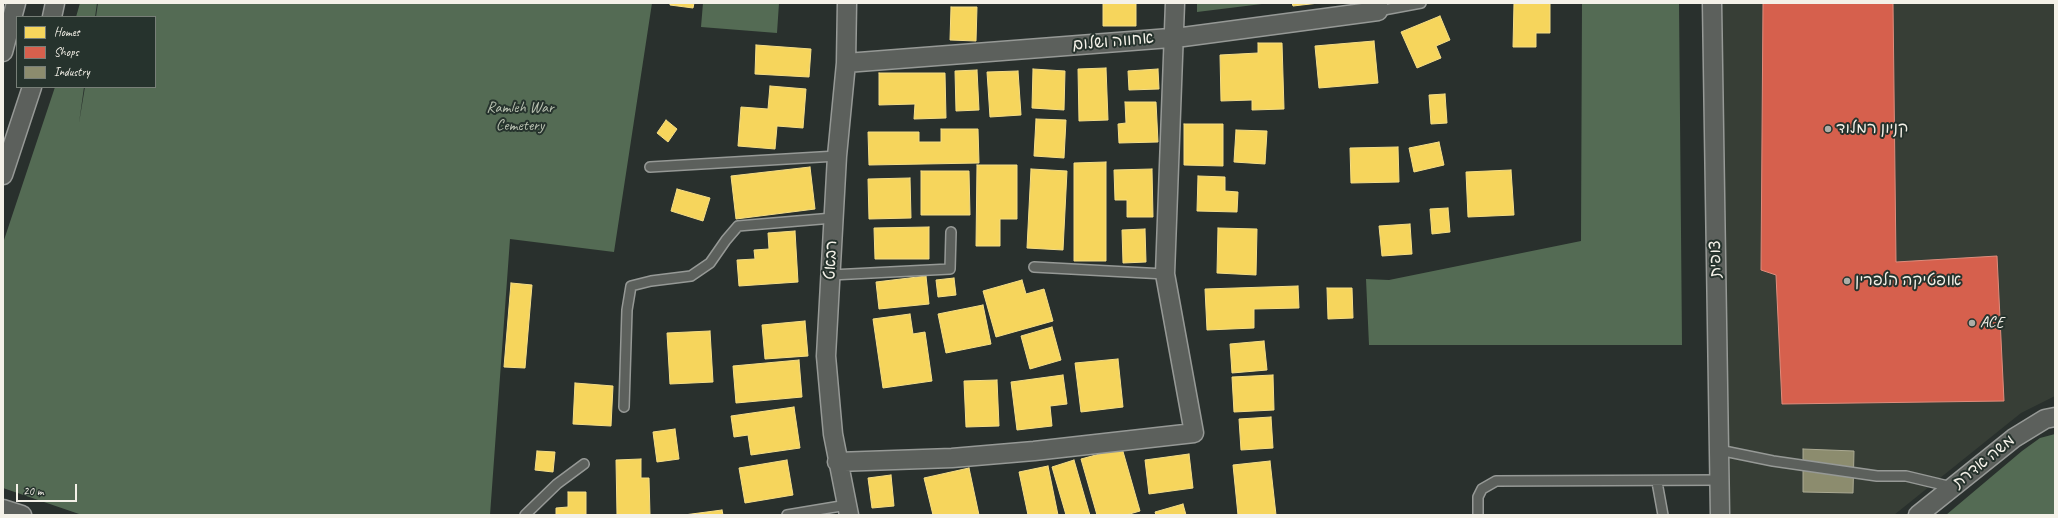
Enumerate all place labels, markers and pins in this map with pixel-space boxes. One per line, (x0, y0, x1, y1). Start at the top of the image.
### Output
place label: קניון רמלוד (1836, 119, 1908, 139)
marker: קניון רמלוד (1823, 124, 1833, 134)
place label: אופטיקה הלפרין (1855, 271, 1961, 291)
marker: אופטיקה הלפרין (1842, 276, 1852, 286)
place label: ACE (1980, 313, 2004, 333)
marker: ACE (1967, 318, 1977, 328)

